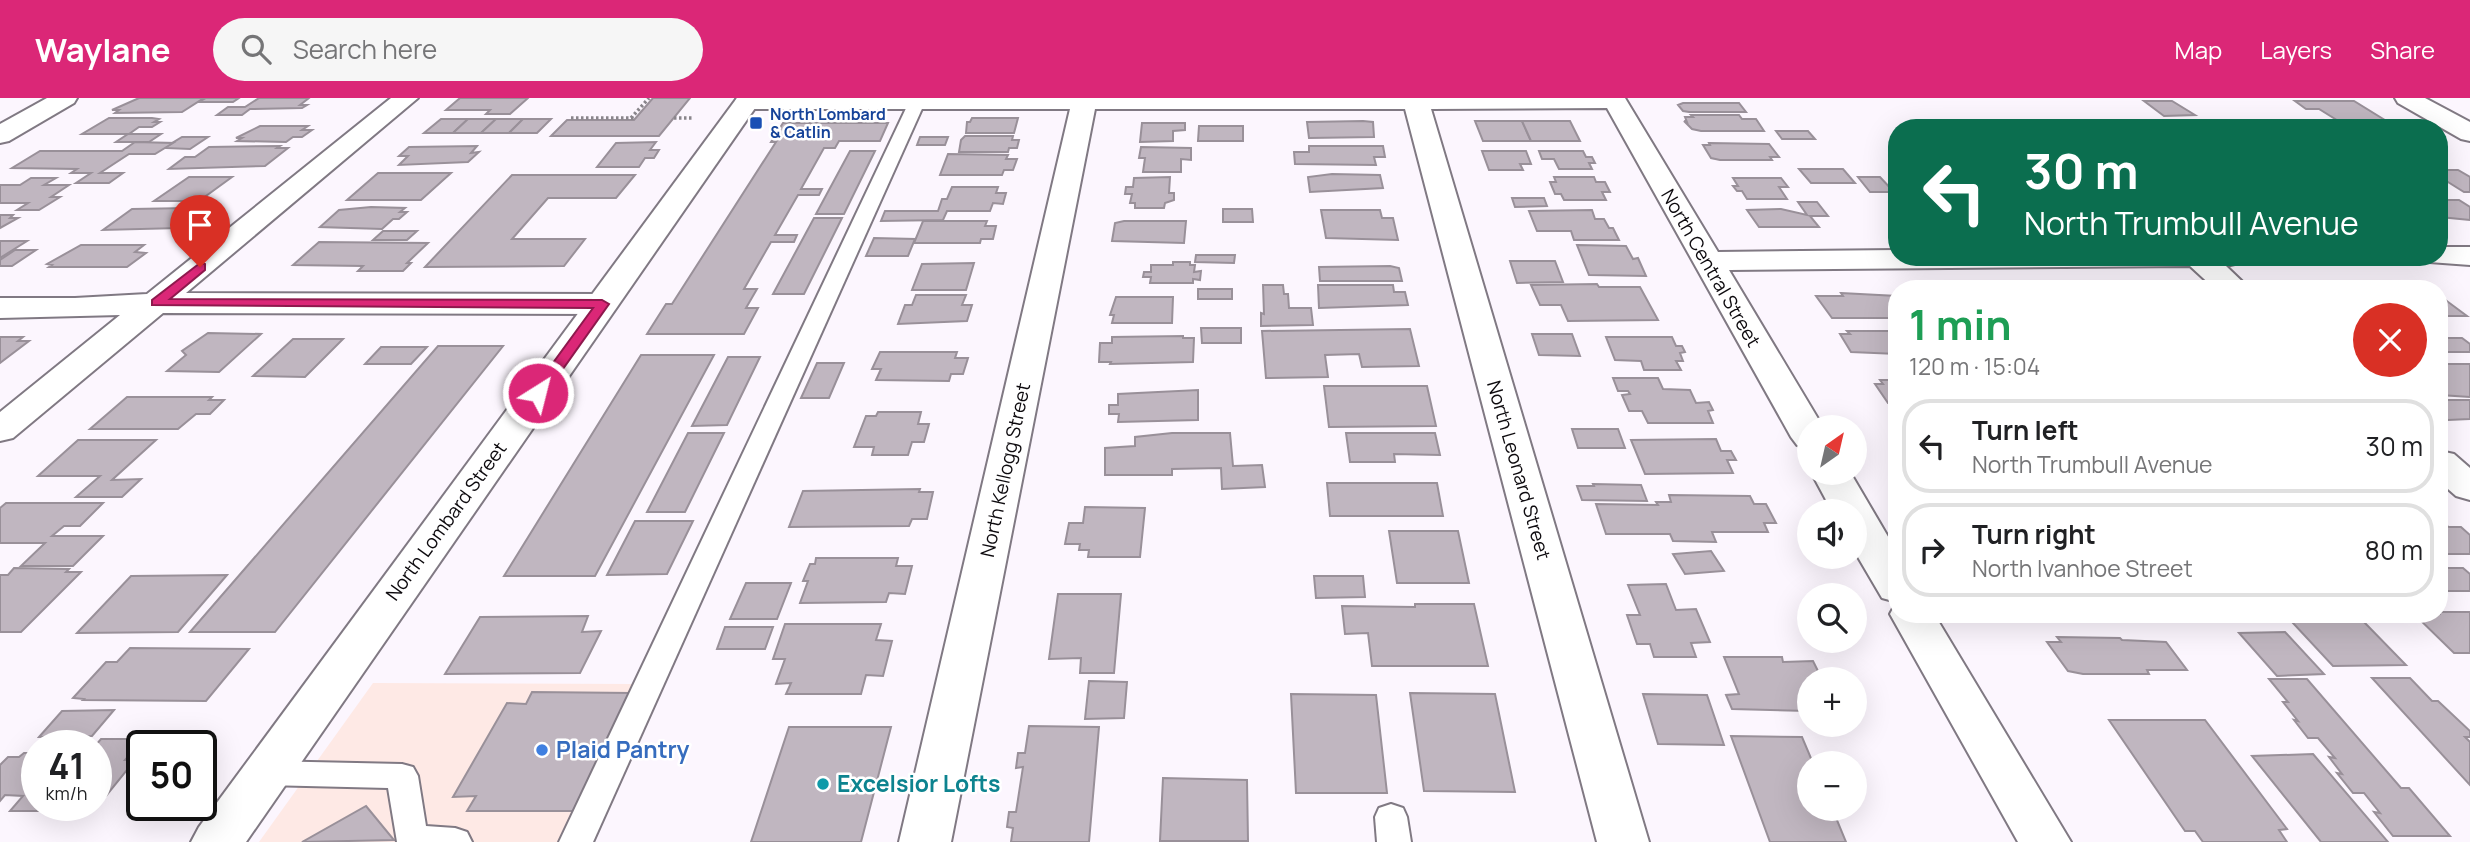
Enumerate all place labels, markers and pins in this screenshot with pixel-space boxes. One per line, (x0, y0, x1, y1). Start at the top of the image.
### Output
place label: North Lombard & Catlin (770, 103, 886, 143)
marker: North Lombard & Catlin (748, 115, 764, 131)
pin (170, 195, 230, 267)
place label: Plaid Pantry (556, 733, 689, 765)
marker: Plaid Pantry (534, 742, 550, 758)
place label: Excelsior Lofts (837, 767, 1000, 799)
marker: Excelsior Lofts (815, 776, 831, 792)

